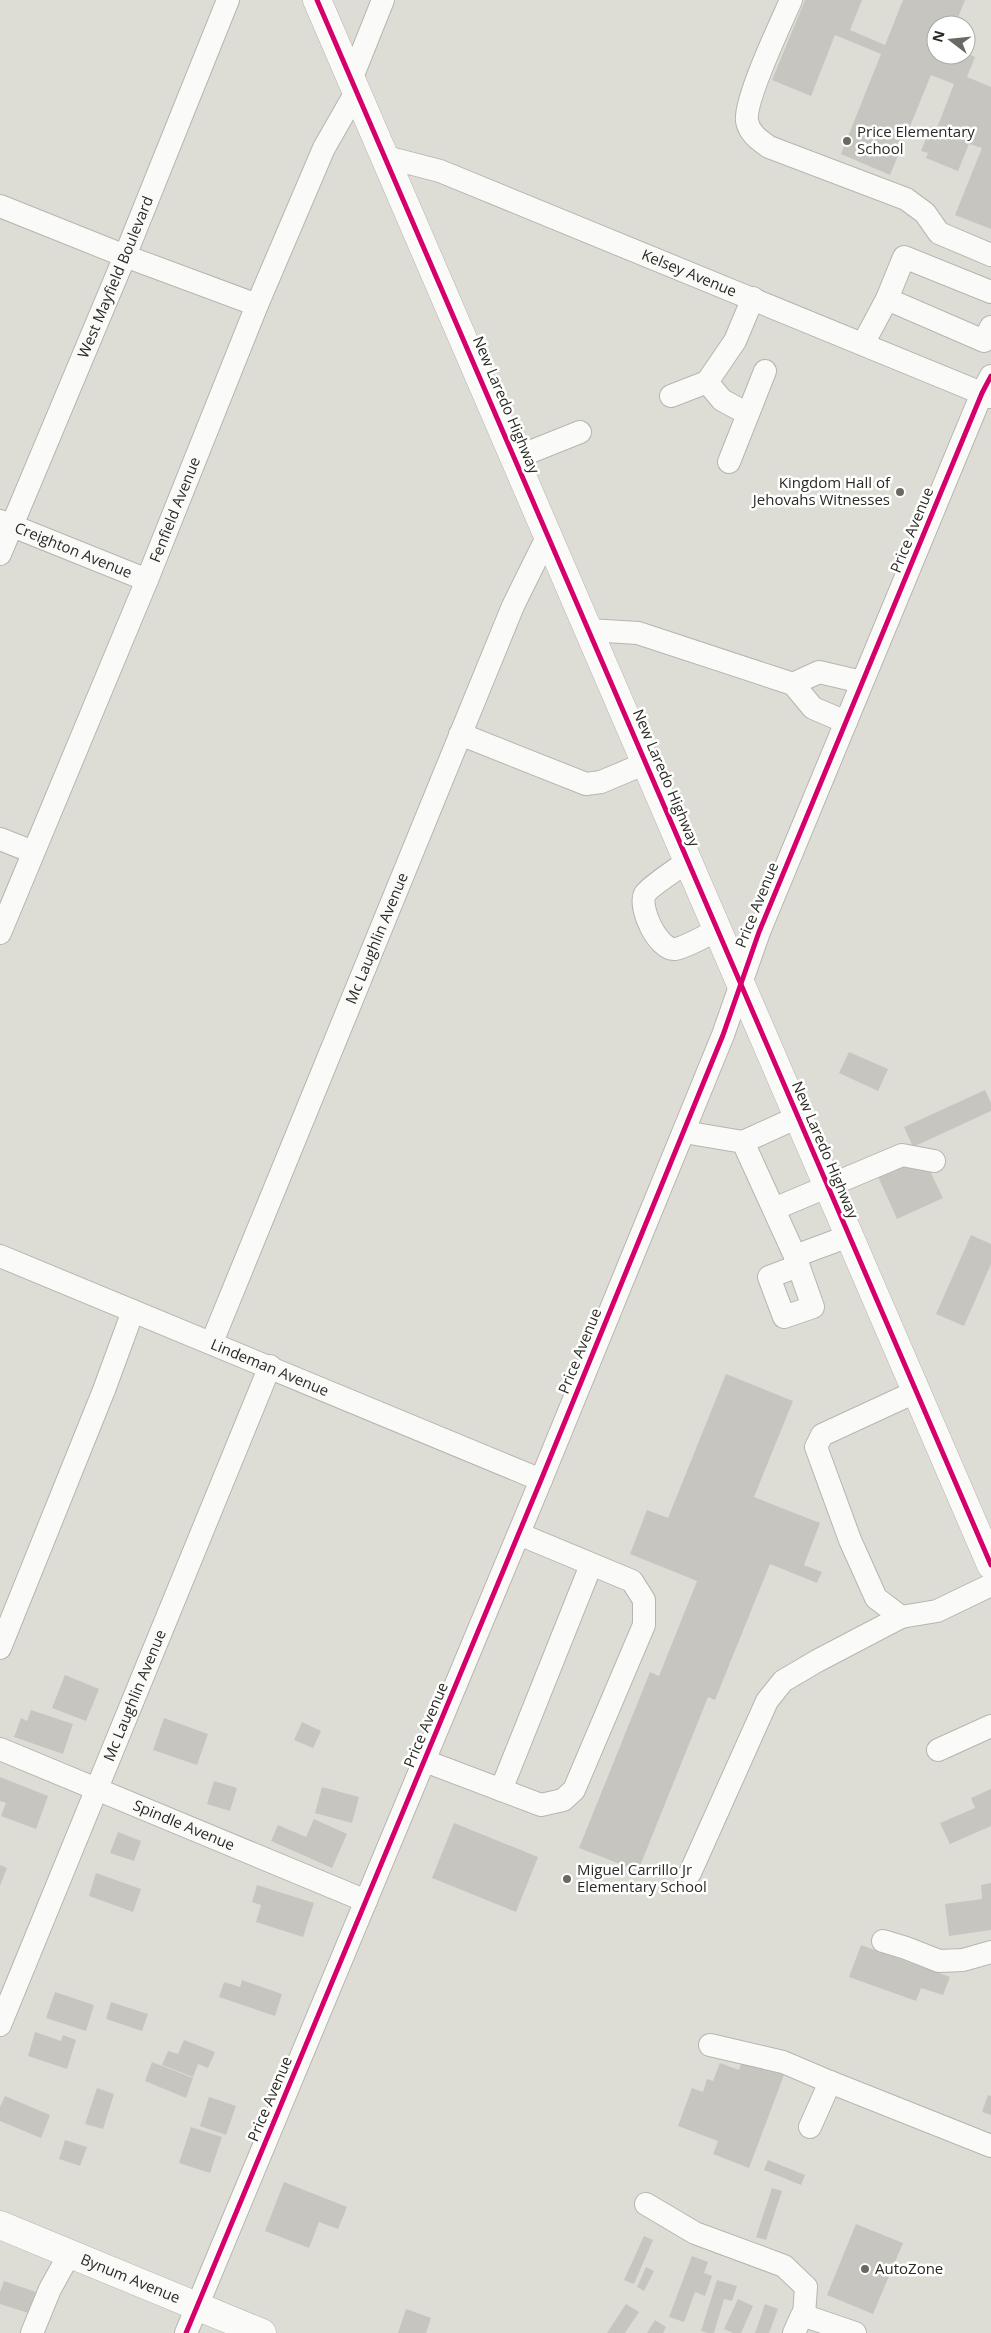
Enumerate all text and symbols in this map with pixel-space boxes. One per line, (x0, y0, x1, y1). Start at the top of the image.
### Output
north arrow (926, 15, 976, 65)
text: N (927, 28, 949, 44)
place label: Price Elementary School (857, 121, 975, 158)
marker: Price Elementary School (841, 135, 853, 147)
street label: West Mayfield Boulevard (72, 193, 157, 361)
street label: Kelsey Avenue (639, 244, 740, 301)
street label: New Laredo Highway (469, 333, 545, 477)
street label: Fenfield Avenue (144, 454, 204, 565)
place label: Kingdom Hall of Jehovahs Witnesses (751, 472, 891, 509)
street label: Price Avenue (885, 484, 937, 575)
marker: Kingdom Hall of Jehovahs Witnesses (894, 486, 906, 498)
street label: Creighton Avenue (12, 517, 135, 582)
street label: New Laredo Highway (629, 706, 705, 850)
street label: Price Avenue (730, 859, 782, 950)
street label: Mc Laughlin Avenue (340, 869, 412, 1007)
street label: New Laredo Highway (788, 1078, 864, 1222)
street label: Price Avenue (553, 1305, 605, 1396)
street label: Lindeman Avenue (208, 1333, 332, 1400)
street label: Mc Laughlin Avenue (98, 1626, 170, 1764)
street label: Price Avenue (398, 1679, 452, 1770)
street label: Spindle Avenue (130, 1794, 238, 1854)
place label: Miguel Carrillo Jr Elementary School (577, 1859, 707, 1896)
marker: Miguel Carrillo Jr Elementary School (561, 1873, 573, 1885)
street label: Price Avenue (242, 2053, 296, 2144)
street label: Bynum Avenue (78, 2248, 183, 2307)
place label: AutoZone (875, 2258, 943, 2278)
marker: AutoZone (859, 2263, 871, 2275)

